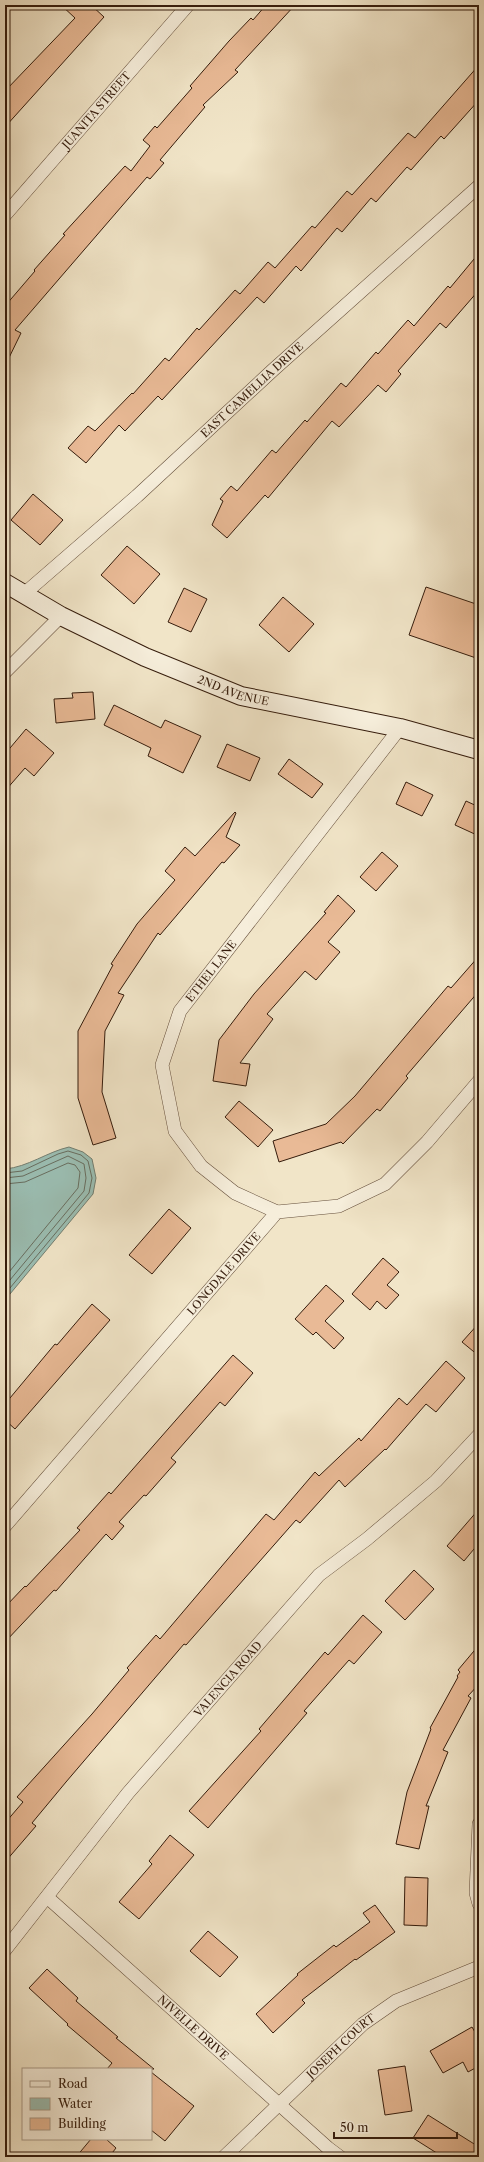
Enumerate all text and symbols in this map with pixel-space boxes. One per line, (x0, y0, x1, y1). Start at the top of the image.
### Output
street label: JUANITA STREET (58, 68, 134, 153)
street label: EAST CAMELLIA DRIVE (198, 339, 306, 440)
street label: 2ND AVENUE (195, 672, 271, 709)
street label: ETHEL LANE (183, 937, 240, 1005)
street label: LONGDALE DRIVE (184, 1229, 264, 1318)
street label: VALENCIA ROAD (190, 1638, 265, 1721)
street label: NIVELLE DRIVE (155, 1992, 232, 2063)
street label: JOSEPH COURT (302, 2010, 378, 2083)
legend (22, 2068, 152, 2140)
text: Road (58, 2076, 88, 2091)
text: Water (57, 2096, 92, 2111)
scale bar (334, 2114, 457, 2140)
text: Building (58, 2116, 106, 2131)
text: 50 m (340, 2120, 369, 2135)

